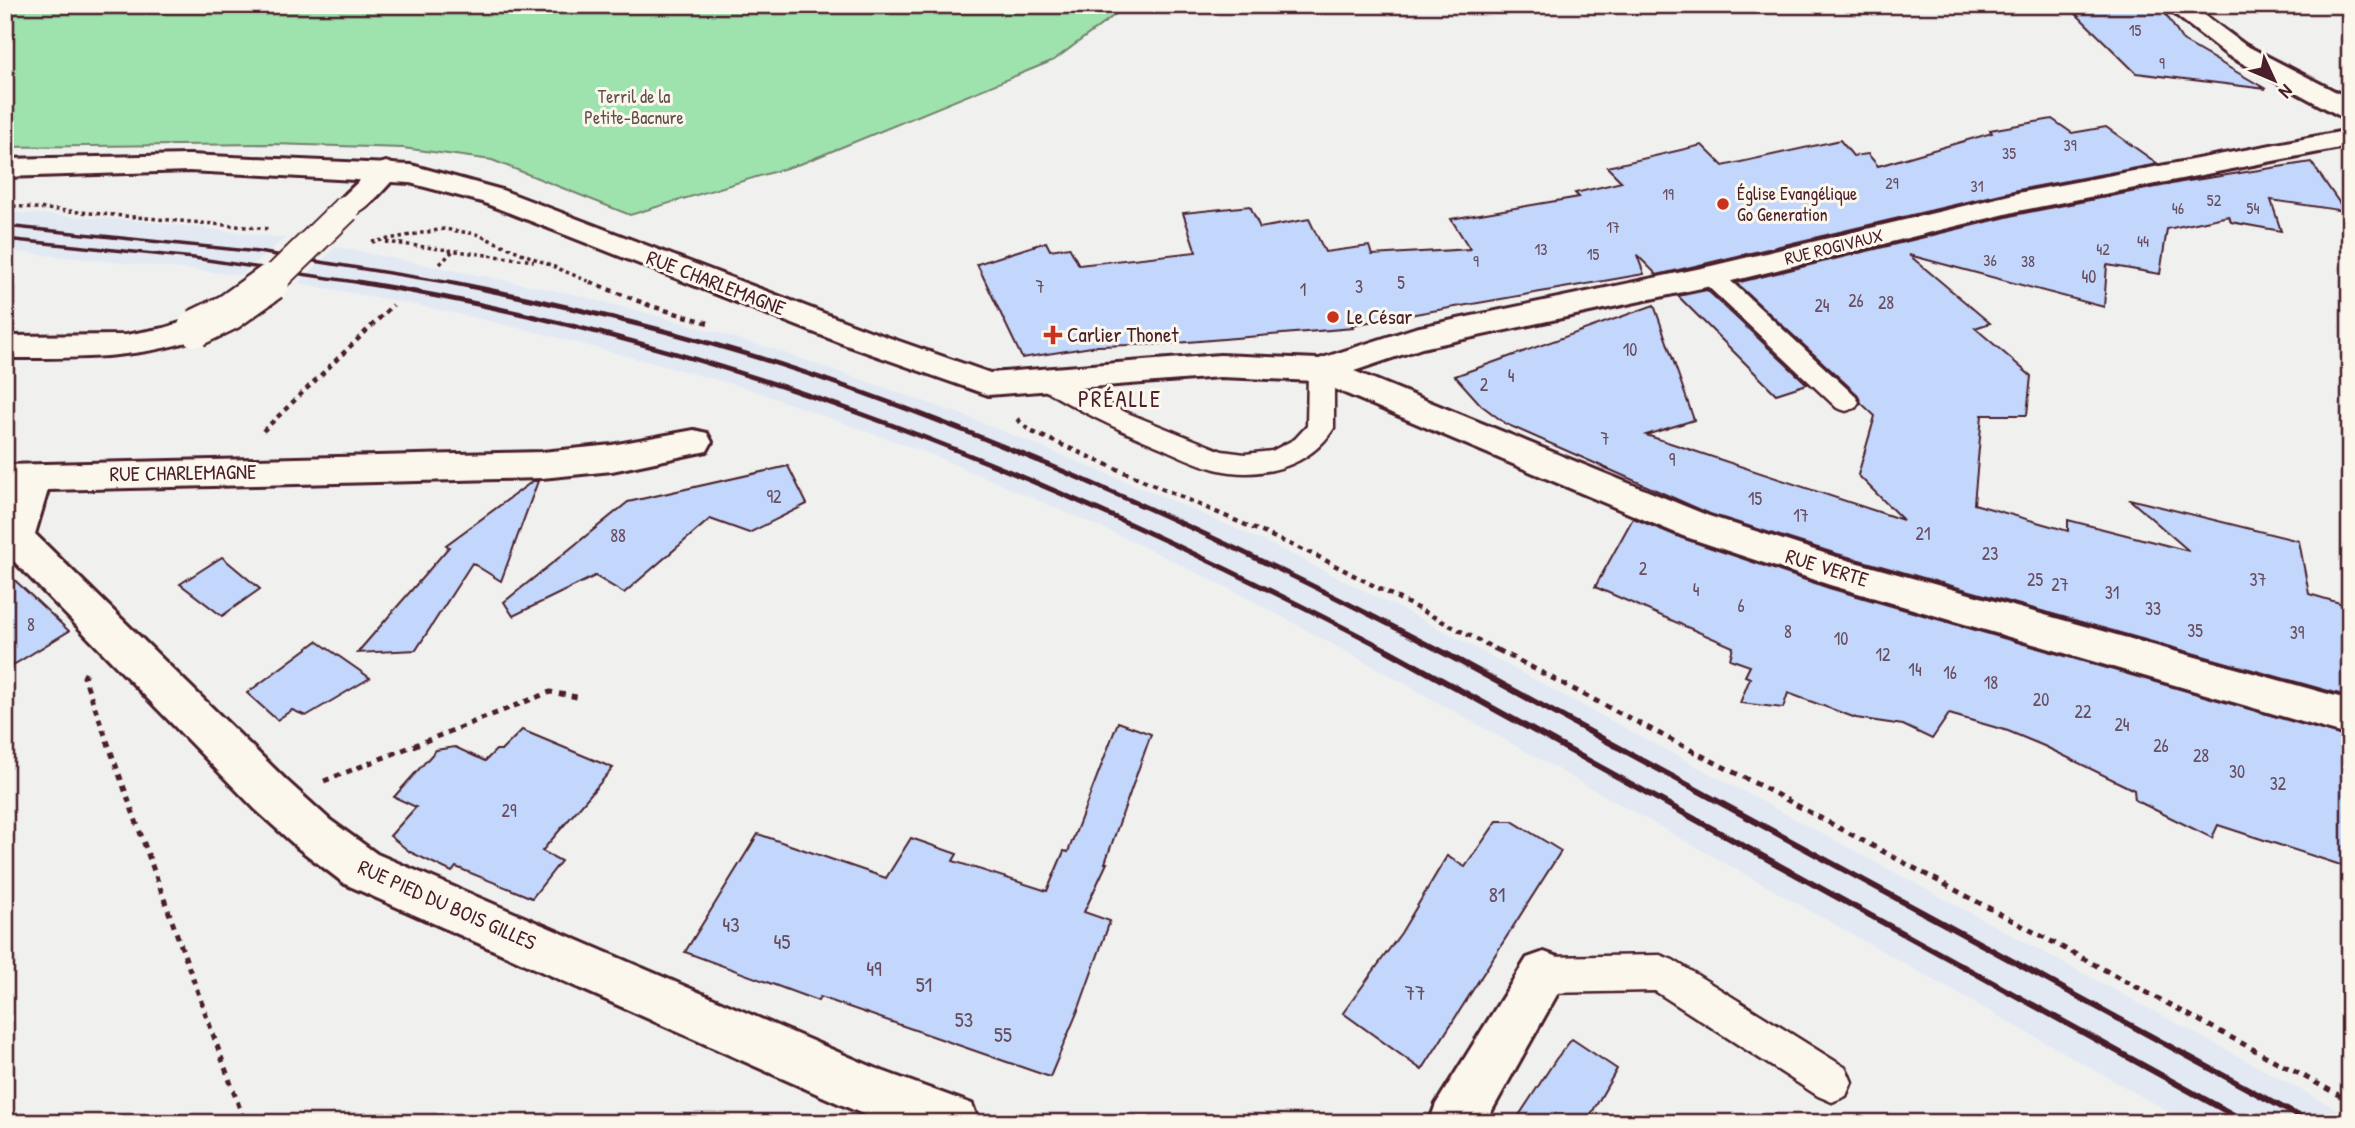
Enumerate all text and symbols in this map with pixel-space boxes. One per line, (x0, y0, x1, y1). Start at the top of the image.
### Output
house number: 15 (2129, 19, 2142, 41)
north arrow (2240, 46, 2310, 116)
house number: 9 (2159, 52, 2165, 74)
text: N (2273, 79, 2299, 104)
park label: Terril de la Petite-Bacnure (584, 84, 684, 130)
house number: 39 (2063, 134, 2077, 156)
house number: 35 (2002, 142, 2016, 164)
house number: 29 (1885, 172, 1899, 194)
house number: 31 (1971, 175, 1984, 197)
place label: Église Evangélique Go Generation (1737, 181, 1857, 227)
house number: 19 (1662, 183, 1674, 205)
house number: 52 (2207, 189, 2222, 211)
marker: Église Evangélique Go Generation (1715, 196, 1731, 212)
house number: 46 (2172, 197, 2184, 219)
house number: 54 (2247, 197, 2259, 219)
house number: 17 (1606, 216, 1620, 238)
street label: RUE ROGIVAUX (1782, 222, 1886, 271)
house number: 44 (2137, 230, 2149, 252)
house number: 13 (1535, 238, 1547, 260)
house number: 42 (2096, 238, 2110, 260)
street label: RUE CHARLEMAGNE (643, 243, 790, 322)
house number: 15 (1587, 243, 1600, 265)
house number: 36 (1983, 249, 1997, 271)
house number: 9 (1473, 250, 1479, 272)
house number: 38 (2021, 250, 2035, 272)
house number: 40 (2082, 264, 2096, 289)
house number: 5 (1397, 270, 1405, 295)
house number: 7 (1036, 274, 1045, 299)
house number: 3 (1355, 274, 1363, 299)
house number: 1 (1300, 277, 1306, 302)
house number: 26 (1848, 288, 1864, 313)
house number: 28 (1878, 290, 1894, 315)
house number: 24 (1814, 293, 1830, 318)
place label: Le César (1347, 302, 1412, 331)
marker: Le César (1325, 309, 1341, 325)
place label: Carlier Thonet (1067, 320, 1179, 349)
marker: Carlier Thonet (1045, 327, 1061, 343)
house number: 10 (1623, 337, 1637, 362)
house number: 4 (1508, 363, 1515, 388)
house number: 2 (1480, 372, 1489, 397)
district label: PRÉALLE (1078, 383, 1162, 414)
house number: 7 (1601, 426, 1610, 451)
house number: 9 (1669, 447, 1676, 472)
street label: RUE CHARLEMAGNE (109, 457, 257, 488)
house number: 92 (766, 484, 782, 509)
house number: 15 (1748, 486, 1762, 511)
house number: 17 (1793, 503, 1809, 528)
house number: 21 (1916, 521, 1930, 546)
house number: 88 (610, 523, 626, 548)
street label: RUE VERTE (1782, 541, 1872, 594)
house number: 23 (1982, 541, 1998, 566)
house number: 2 (1639, 556, 1648, 581)
house number: 25 (2027, 567, 2043, 592)
house number: 37 (2250, 567, 2267, 592)
house number: 27 (2051, 572, 2069, 597)
house number: 4 (1693, 577, 1700, 602)
house number: 31 (2105, 580, 2119, 605)
house number: 6 (1737, 593, 1745, 618)
house number: 33 (2145, 596, 2161, 621)
house number: 8 (27, 612, 35, 637)
house number: 35 (2187, 618, 2203, 643)
house number: 8 (1784, 619, 1792, 644)
house number: 39 (2290, 620, 2305, 645)
house number: 10 (1834, 626, 1848, 651)
house number: 12 (1876, 642, 1891, 667)
house number: 14 (1908, 657, 1922, 682)
house number: 16 (1943, 660, 1957, 685)
house number: 18 (1984, 670, 1998, 695)
house number: 20 (2033, 687, 2049, 712)
house number: 22 (2075, 699, 2092, 724)
house number: 24 (2114, 712, 2130, 737)
house number: 26 (2153, 733, 2169, 758)
house number: 28 (2193, 743, 2209, 768)
house number: 30 (2229, 759, 2245, 784)
house number: 32 (2270, 771, 2287, 796)
house number: 29 (501, 798, 517, 823)
street label: RUE PIED DU BOIS GILLES (354, 852, 541, 957)
house number: 81 (1489, 880, 1505, 909)
house number: 43 (722, 910, 740, 939)
house number: 45 (774, 927, 790, 956)
house number: 49 (866, 954, 882, 983)
house number: 51 (916, 970, 932, 999)
house number: 77 (1405, 978, 1425, 1007)
house number: 53 (955, 1005, 973, 1034)
house number: 55 (994, 1020, 1012, 1049)

